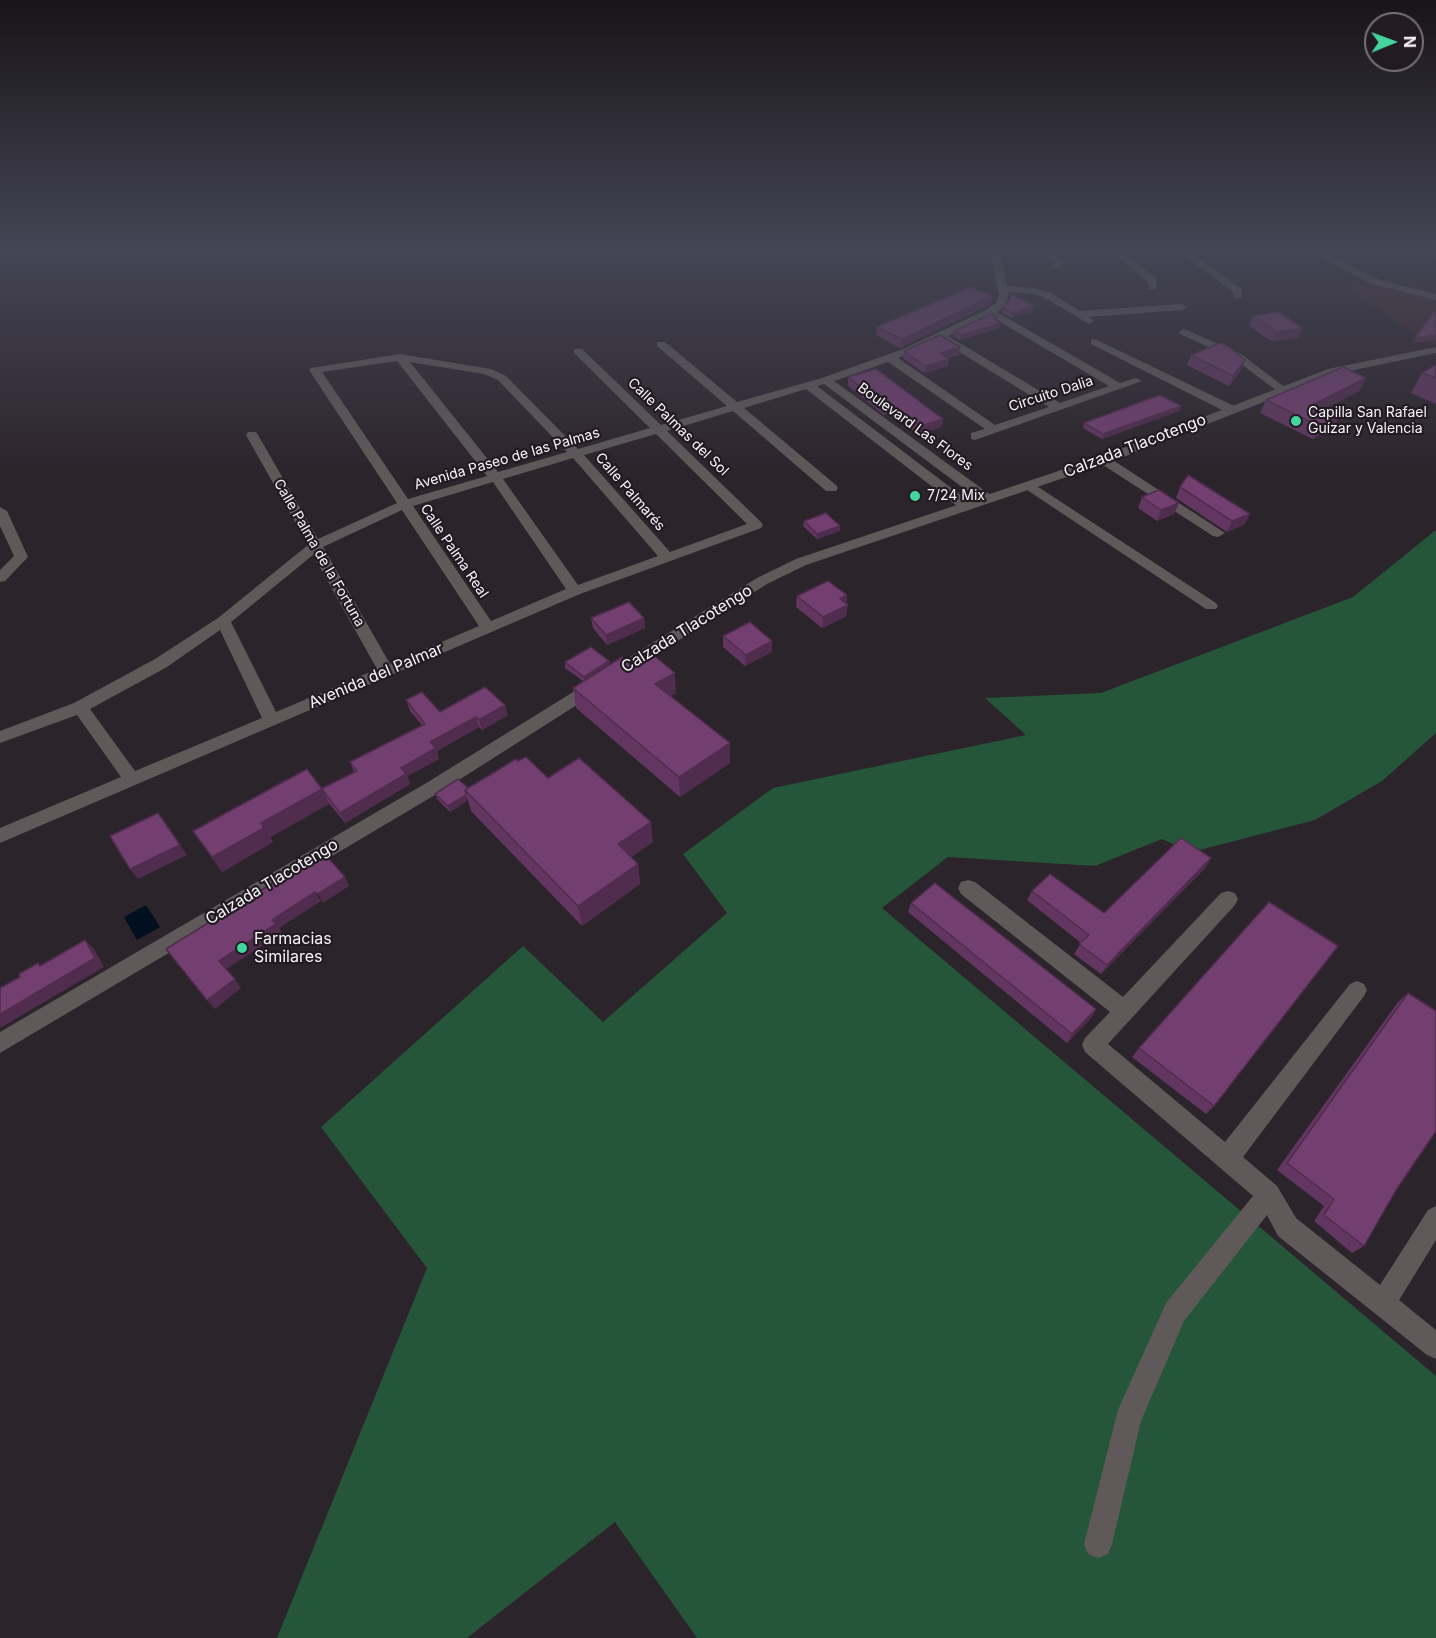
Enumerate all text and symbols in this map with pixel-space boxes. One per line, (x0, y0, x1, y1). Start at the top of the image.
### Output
north arrow (1364, 12, 1424, 72)
text: N (1400, 35, 1420, 48)
street label: Circuito Dalia (1007, 372, 1095, 416)
street label: Calle Palmas del Sol (624, 375, 732, 479)
street label: Boulevard Las Flores (854, 380, 976, 474)
place label: Capilla San Rafael Guízar y Valencia (1308, 405, 1427, 437)
street label: Calzada Tlacotengo (1061, 410, 1209, 482)
marker: Capilla San Rafael Guízar y Valencia (1289, 414, 1303, 428)
street label: Avenida Paseo de las Palmas (412, 424, 602, 494)
street label: Calle Palmarés (592, 450, 668, 534)
street label: Calle Palma de la Fortuna (270, 476, 368, 630)
place label: 7/24 Mix (927, 488, 985, 504)
marker: 7/24 Mix (908, 489, 922, 503)
street label: Calle Palma Real (416, 501, 492, 601)
street label: Calzada Tlacotengo (618, 581, 756, 677)
street label: Avenida del Palmar (306, 639, 446, 713)
street label: Calzada Tlacotengo (202, 835, 342, 929)
place label: Farmacias Similares (254, 929, 332, 967)
marker: Farmacias Similares (235, 941, 249, 955)

